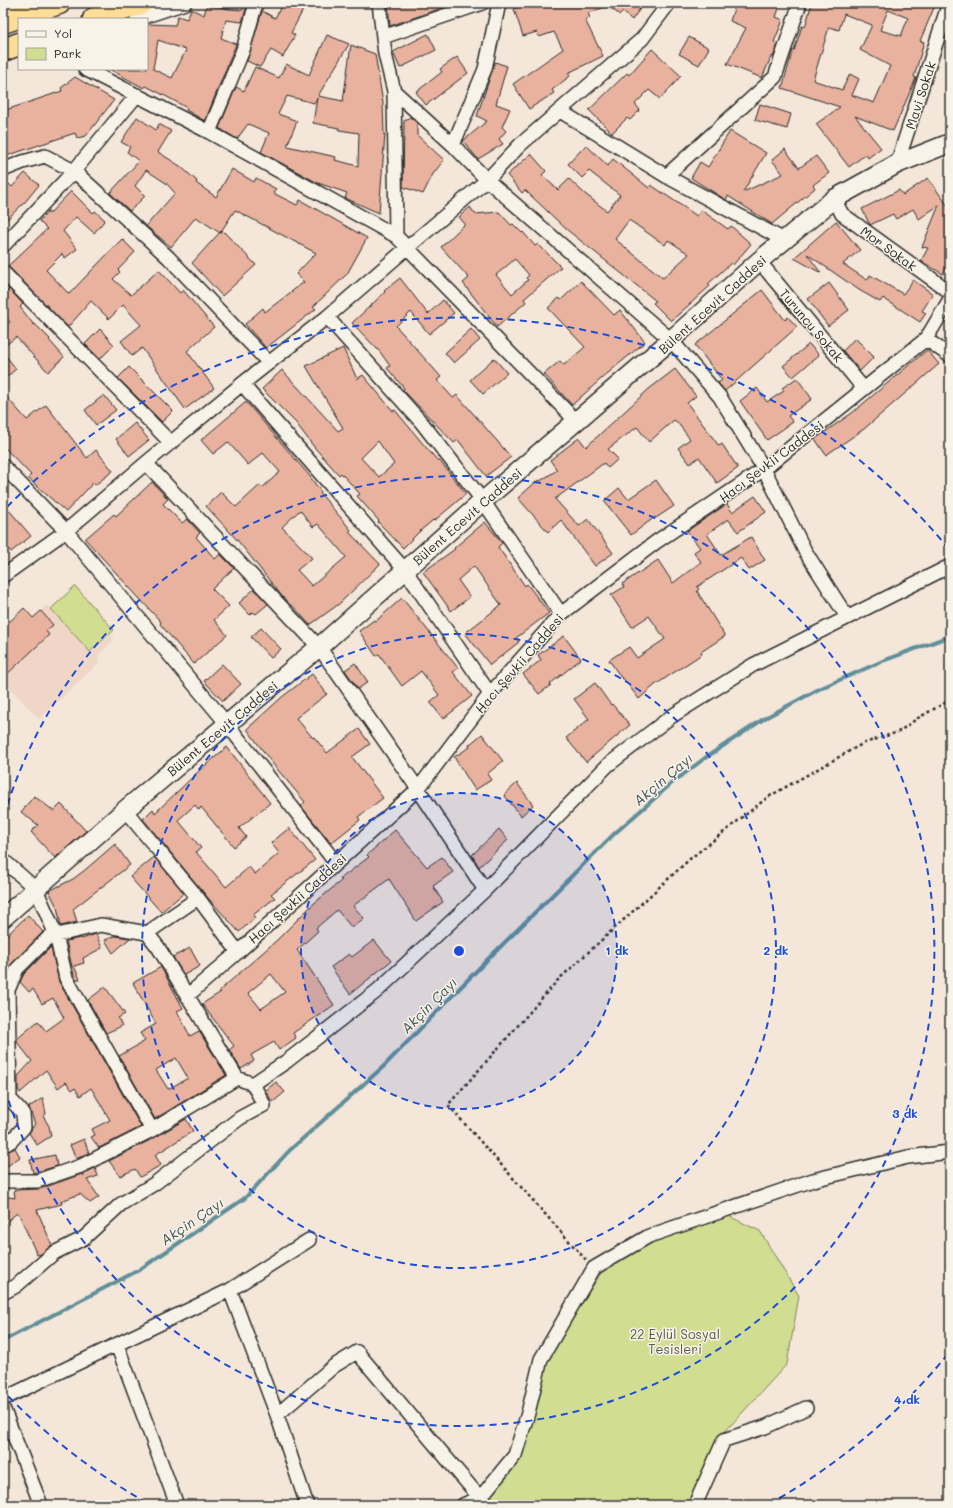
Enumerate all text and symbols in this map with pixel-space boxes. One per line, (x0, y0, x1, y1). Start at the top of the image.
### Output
legend (18, 18, 148, 70)
text: Yol (54, 25, 72, 41)
text: Park (54, 45, 81, 61)
street label: Mavi Sokak (901, 59, 939, 131)
street label: Mor Sokak (857, 222, 921, 274)
street label: Bülent Ecevit Caddesi (654, 251, 770, 357)
street label: Turuncu Sokak (776, 285, 848, 365)
street label: Hacı Şevkii Caddesi (715, 416, 827, 506)
street label: Bülent Ecevit Caddesi (409, 464, 525, 568)
street label: Hacı Şevkii Caddesi (471, 610, 567, 716)
street label: Bülent Ecevit Caddesi (163, 677, 281, 779)
water label: Akçin Çayı (629, 748, 697, 810)
street label: Hacı Şevkii Caddesi (244, 849, 350, 947)
text: 1 dk (605, 942, 629, 958)
text: 2 dk (763, 942, 789, 958)
centre of rings (452, 944, 466, 958)
water label: Akçin Çayı (397, 973, 461, 1037)
text: 3 dk (892, 1105, 918, 1121)
water label: Akçin Çayı (157, 1193, 227, 1249)
park label: 22 Eylül Sosyal Tesisleri (630, 1325, 720, 1357)
text: 4 dk (894, 1391, 920, 1407)

